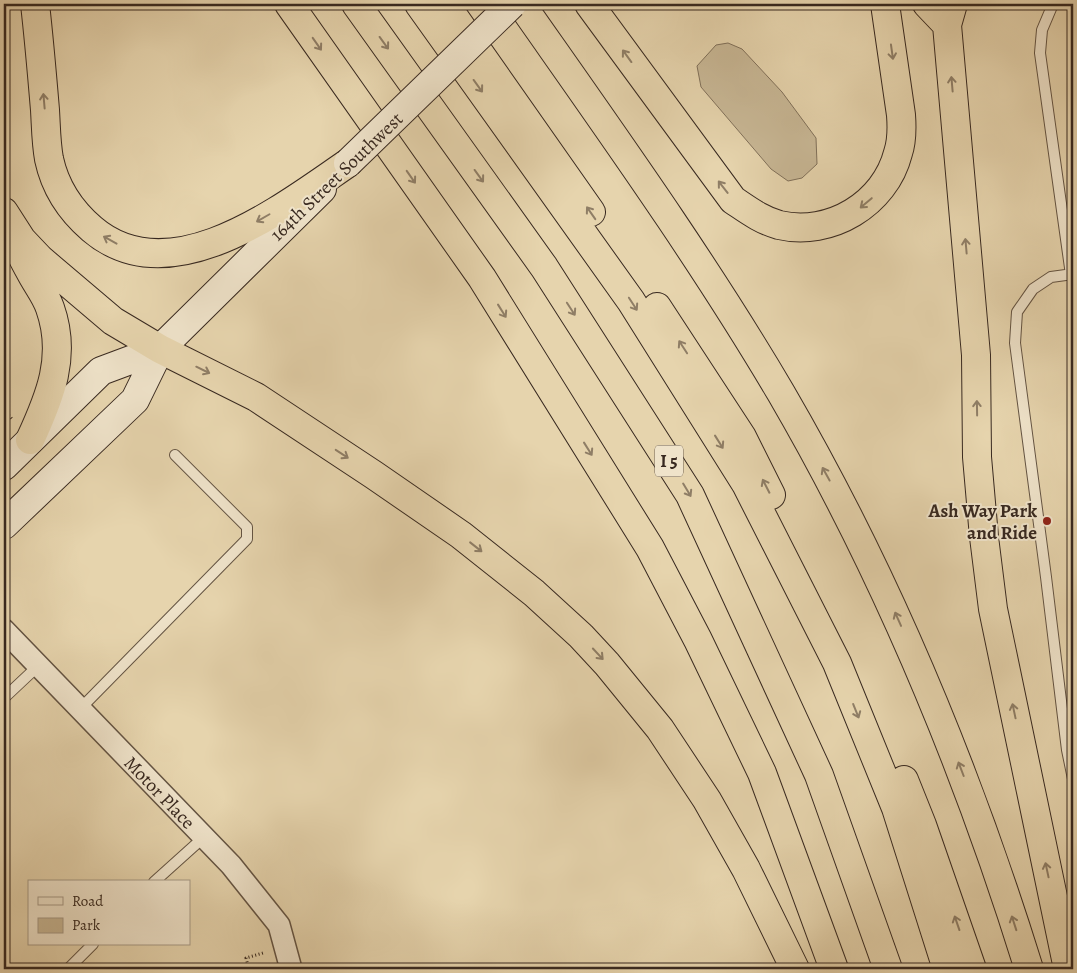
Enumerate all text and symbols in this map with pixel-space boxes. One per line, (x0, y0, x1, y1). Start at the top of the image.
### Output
one-way arrow (312, 36, 322, 50)
one-way arrow (379, 36, 390, 50)
one-way arrow (887, 44, 897, 60)
one-way arrow (622, 49, 632, 63)
one-way arrow (947, 77, 957, 93)
one-way arrow (472, 79, 483, 92)
one-way arrow (39, 94, 49, 110)
street label: 164th Street Southwest (265, 106, 409, 247)
one-way arrow (474, 169, 484, 183)
one-way arrow (406, 170, 416, 184)
one-way arrow (717, 181, 728, 194)
one-way arrow (860, 197, 873, 208)
one-way arrow (586, 206, 596, 220)
one-way arrow (256, 213, 270, 223)
one-way arrow (103, 235, 118, 244)
one-way arrow (961, 239, 970, 255)
one-way arrow (627, 297, 638, 311)
one-way arrow (566, 302, 576, 316)
one-way arrow (498, 303, 508, 317)
one-way arrow (677, 340, 688, 354)
one-way arrow (195, 366, 210, 375)
one-way arrow (972, 401, 981, 417)
one-way arrow (714, 434, 724, 448)
one-way arrow (584, 441, 594, 455)
road number: I 5 (655, 446, 683, 476)
one-way arrow (335, 449, 349, 459)
one-way arrow (820, 467, 830, 482)
one-way arrow (761, 479, 770, 494)
one-way arrow (683, 483, 693, 497)
place label: Ash Way Park and Ride (928, 498, 1037, 546)
marker: Ash Way Park and Ride (1041, 515, 1053, 527)
one-way arrow (469, 541, 482, 552)
one-way arrow (892, 612, 902, 627)
one-way arrow (591, 647, 603, 660)
one-way arrow (852, 703, 862, 718)
one-way arrow (1009, 703, 1019, 719)
street label: Motor Place (118, 751, 201, 835)
one-way arrow (956, 762, 965, 777)
one-way arrow (1042, 863, 1051, 879)
legend (28, 880, 190, 946)
text: Road (72, 891, 104, 911)
text: Park (72, 915, 101, 935)
one-way arrow (951, 915, 961, 931)
one-way arrow (1009, 915, 1018, 931)

